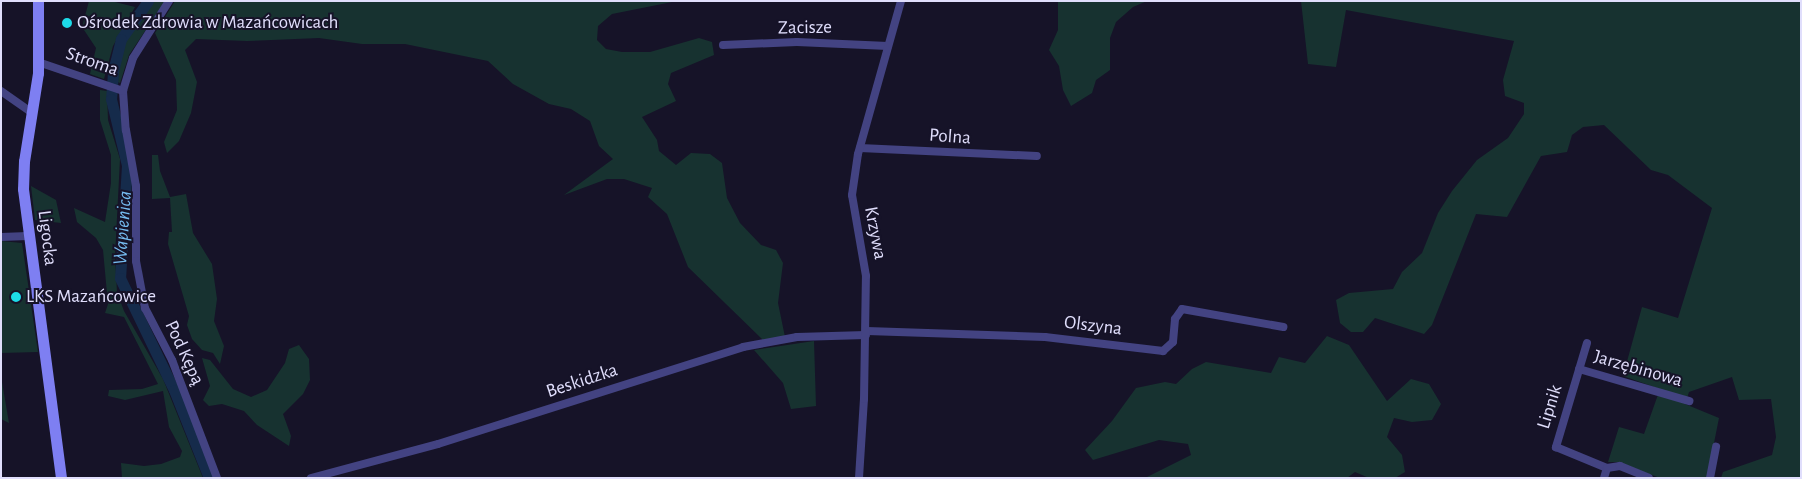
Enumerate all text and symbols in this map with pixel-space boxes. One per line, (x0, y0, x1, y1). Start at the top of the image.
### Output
place label: Ośrodek Zdrowia w Mazańcowicach (77, 12, 338, 34)
street label: Zacisze (778, 16, 832, 40)
marker: Ośrodek Zdrowia w Mazańcowicach (61, 17, 73, 29)
street label: Stroma (63, 42, 121, 82)
street label: Polna (928, 124, 972, 150)
water label: Wapienica (108, 190, 138, 266)
street label: Krzywa (859, 205, 891, 261)
street label: Ligocka (32, 209, 62, 267)
place label: LKS Mazańcowice (26, 286, 156, 308)
marker: LKS Mazańcowice (10, 291, 22, 303)
street label: Olszyna (1063, 311, 1123, 341)
street label: Pod Kępą (159, 317, 209, 389)
street label: Jarzębinowa (1591, 345, 1685, 393)
street label: Beskidzka (543, 359, 621, 403)
street label: Lipnik (1533, 382, 1567, 432)

